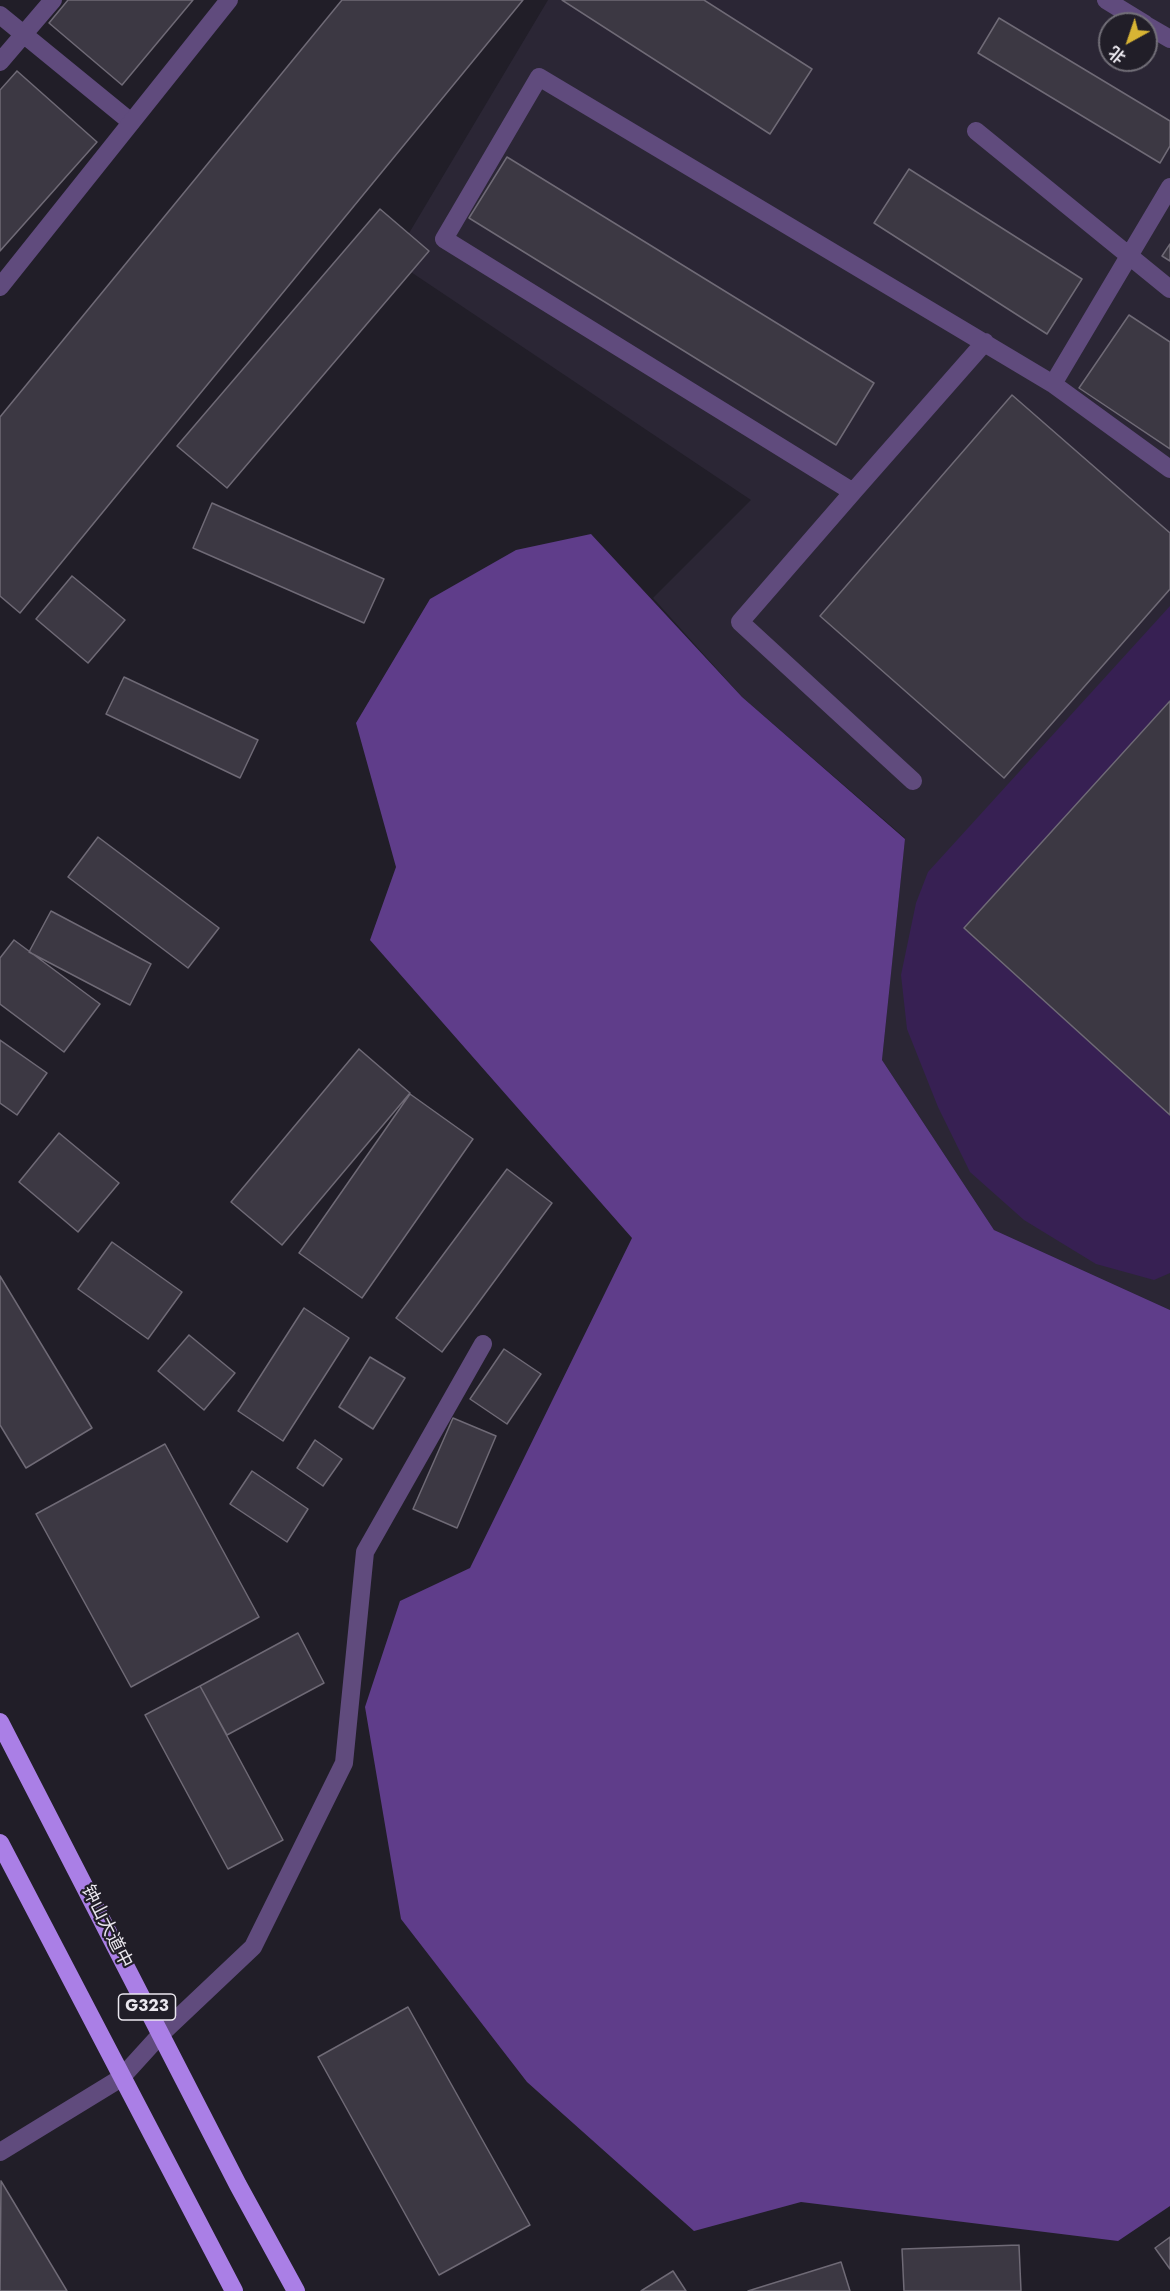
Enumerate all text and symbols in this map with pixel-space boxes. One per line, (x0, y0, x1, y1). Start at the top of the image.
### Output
north arrow (1098, 12, 1158, 72)
text: 北 (1104, 41, 1131, 69)
street label: 钟山大道中 (76, 1882, 136, 1972)
road number: G323 (118, 1994, 176, 2020)

